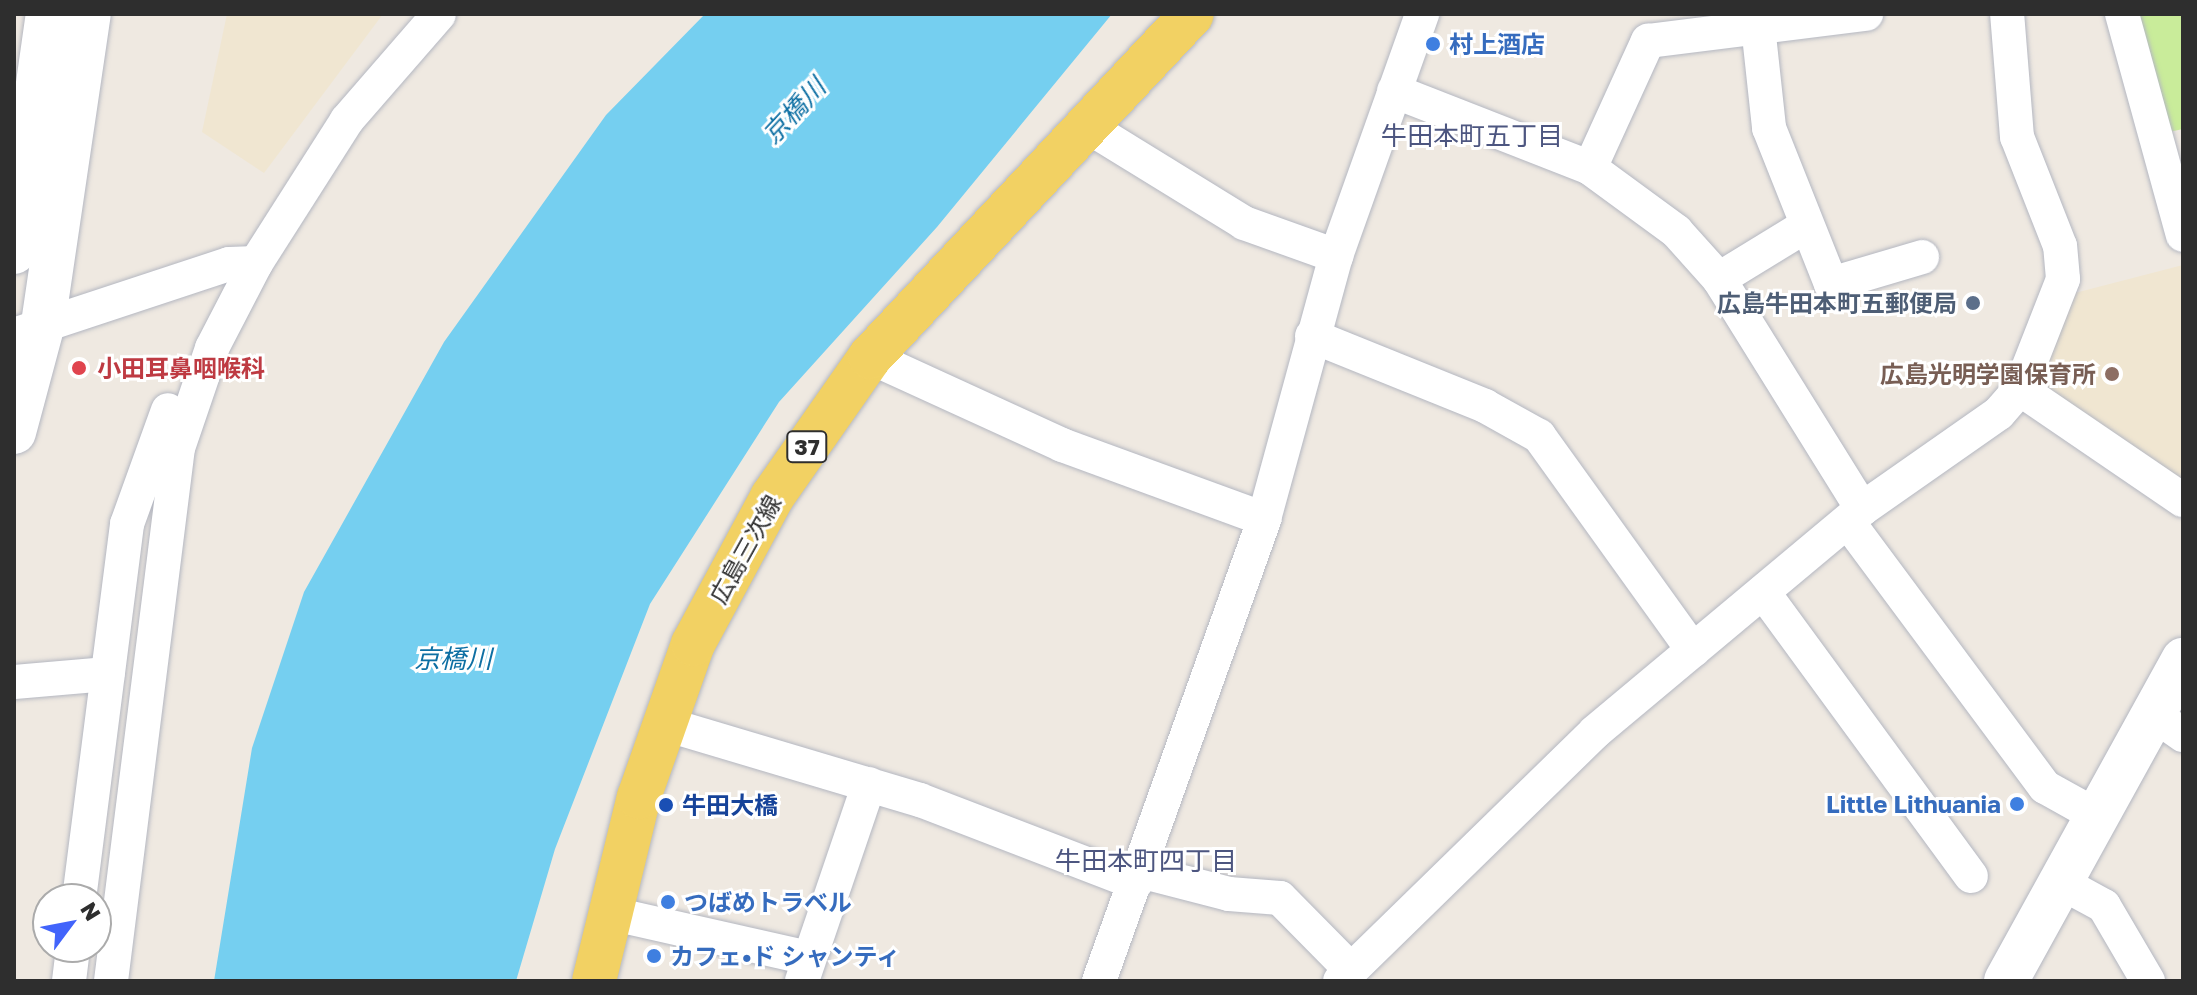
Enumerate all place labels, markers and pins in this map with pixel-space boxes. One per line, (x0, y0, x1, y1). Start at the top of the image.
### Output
place label: 村上酒店 (1449, 30, 1545, 58)
marker: 村上酒店 (1424, 35, 1442, 53)
place label: 広島牛田本町五郵便局 (1717, 289, 1957, 317)
marker: 広島牛田本町五郵便局 (1964, 294, 1982, 312)
place label: 小田耳鼻咽喉科 (97, 354, 265, 382)
marker: 小田耳鼻咽喉科 (68, 357, 90, 379)
place label: 広島光明学園保育所 (1880, 360, 2096, 388)
marker: 広島光明学園保育所 (2103, 365, 2121, 383)
place label: Little Lithuania (1826, 790, 2001, 818)
place label: 牛田大橋 (682, 791, 778, 819)
marker: Little Lithuania (2008, 795, 2026, 813)
marker: 牛田大橋 (657, 796, 675, 814)
place label: つばめトラベル (684, 888, 852, 916)
marker: つばめトラベル (659, 893, 677, 911)
place label: カフェ•ド シャンティ (670, 942, 902, 970)
marker: カフェ•ド シャンティ (645, 947, 663, 965)

